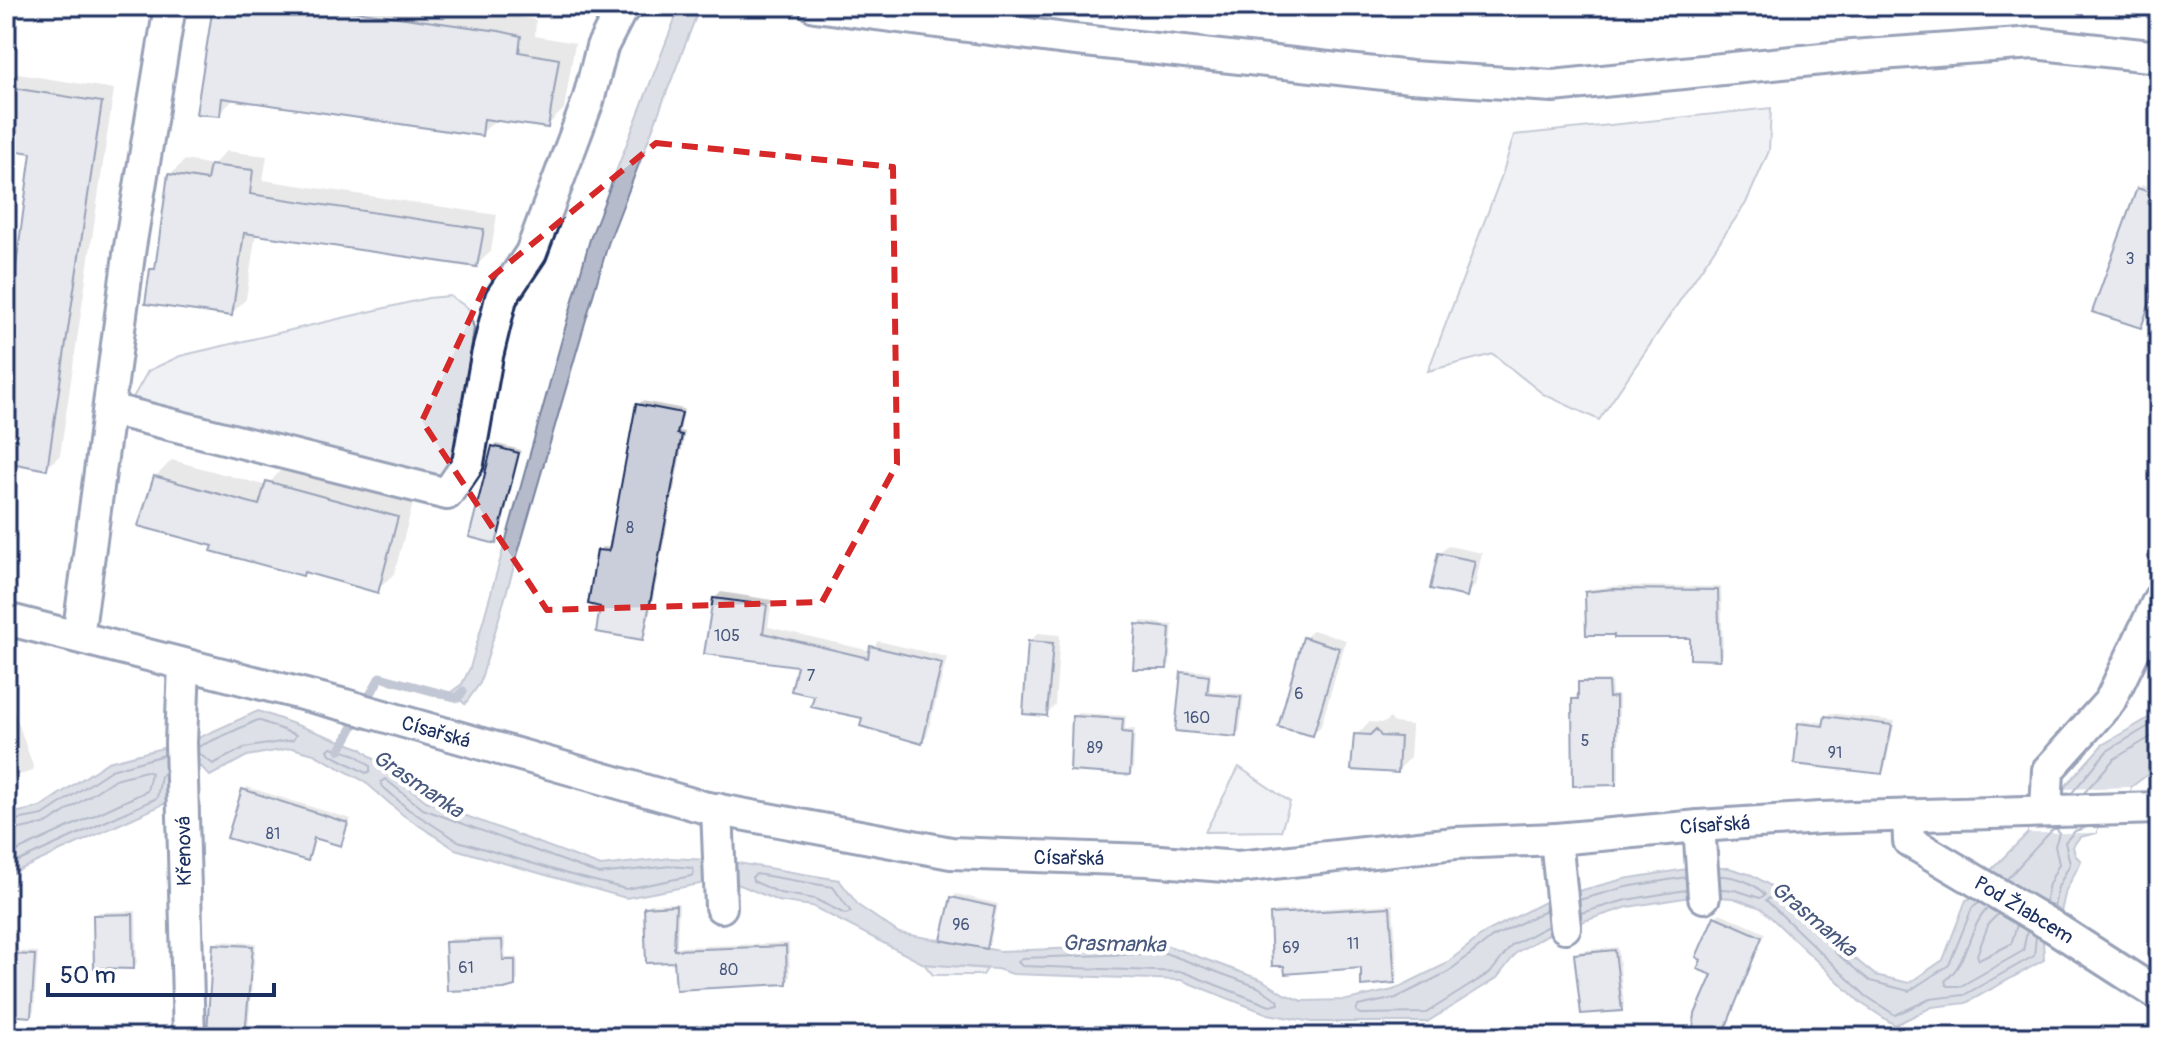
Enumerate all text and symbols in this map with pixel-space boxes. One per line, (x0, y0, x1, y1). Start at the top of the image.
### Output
house number: 3 (2126, 249, 2135, 269)
house number: 8 (626, 518, 634, 538)
house number: 105 (714, 626, 740, 646)
house number: 7 (807, 666, 816, 686)
house number: 6 (1294, 684, 1304, 704)
house number: 160 (1184, 708, 1210, 728)
street label: Císařská (399, 710, 473, 754)
house number: 5 (1581, 731, 1589, 751)
house number: 89 (1087, 738, 1103, 758)
water label: Grasmanka (367, 743, 470, 826)
house number: 91 (1828, 743, 1842, 763)
street label: Císařská (1679, 810, 1751, 840)
street label: Křenová (171, 816, 197, 886)
house number: 81 (266, 824, 280, 844)
street label: Císařská (1033, 845, 1105, 871)
street label: Pod Žlabcem (1970, 871, 2078, 949)
water label: Grasmanka (1765, 875, 1864, 964)
house number: 96 (952, 915, 970, 935)
water label: Grasmanka (1062, 929, 1168, 959)
house number: 11 (1347, 934, 1359, 954)
house number: 69 (1282, 938, 1300, 958)
scale bar (48, 947, 274, 997)
house number: 61 (458, 958, 474, 978)
house number: 80 (720, 960, 739, 980)
text: 50 m (60, 961, 116, 990)

